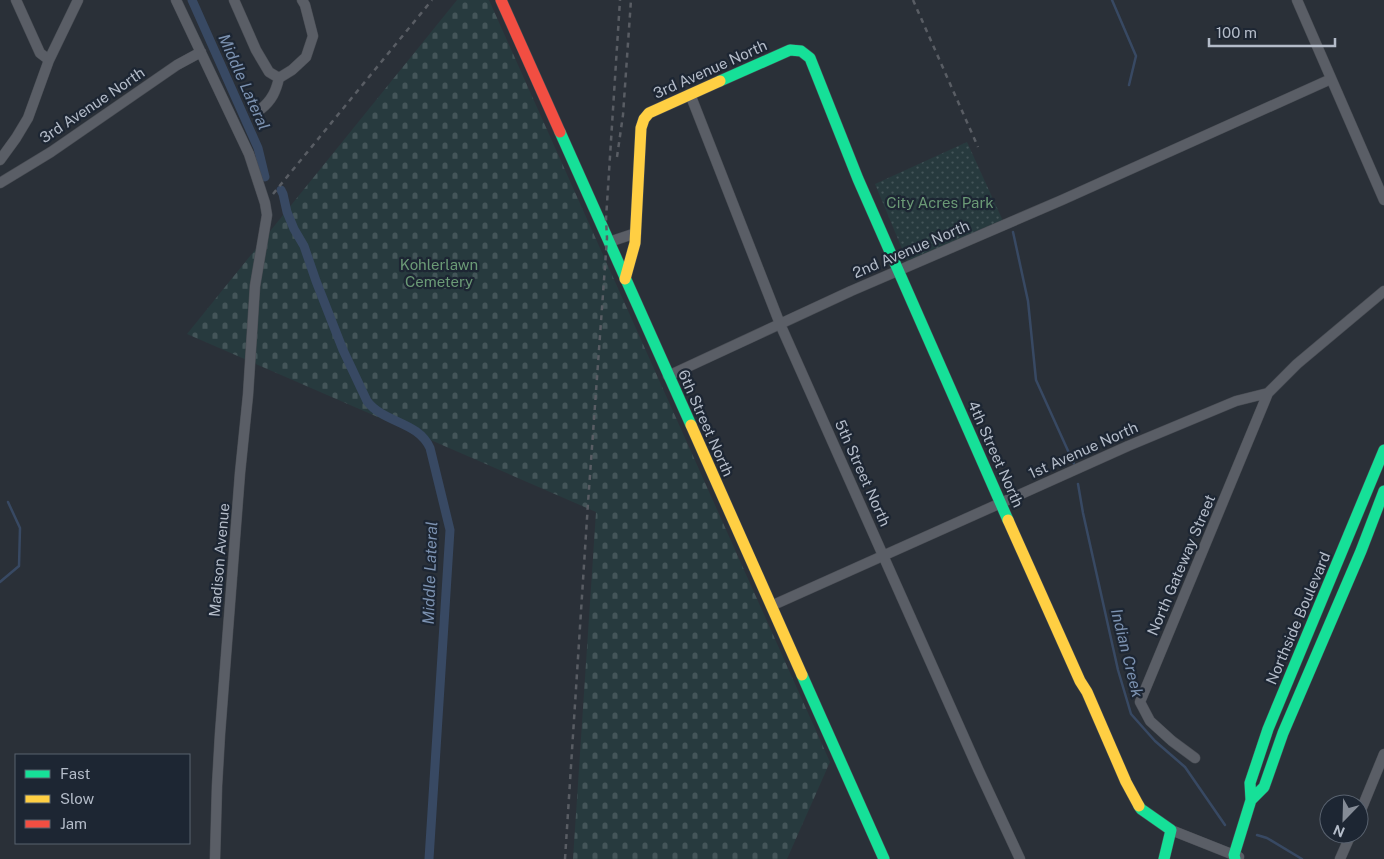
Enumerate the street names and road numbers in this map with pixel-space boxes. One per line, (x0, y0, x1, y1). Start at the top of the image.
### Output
street label: 3rd Avenue North (651, 36, 769, 102)
street label: 3rd Avenue North (36, 64, 148, 146)
street label: 2nd Avenue North (850, 217, 972, 281)
street label: 6th Street North (675, 367, 737, 479)
street label: 4th Street North (965, 398, 1027, 510)
street label: 5th Street North (832, 417, 894, 529)
street label: 1st Avenue North (1026, 418, 1140, 482)
street label: North Gateway Street (1144, 492, 1218, 638)
street label: Madison Avenue (206, 502, 232, 618)
street label: Northside Boulevard (1262, 549, 1334, 687)

